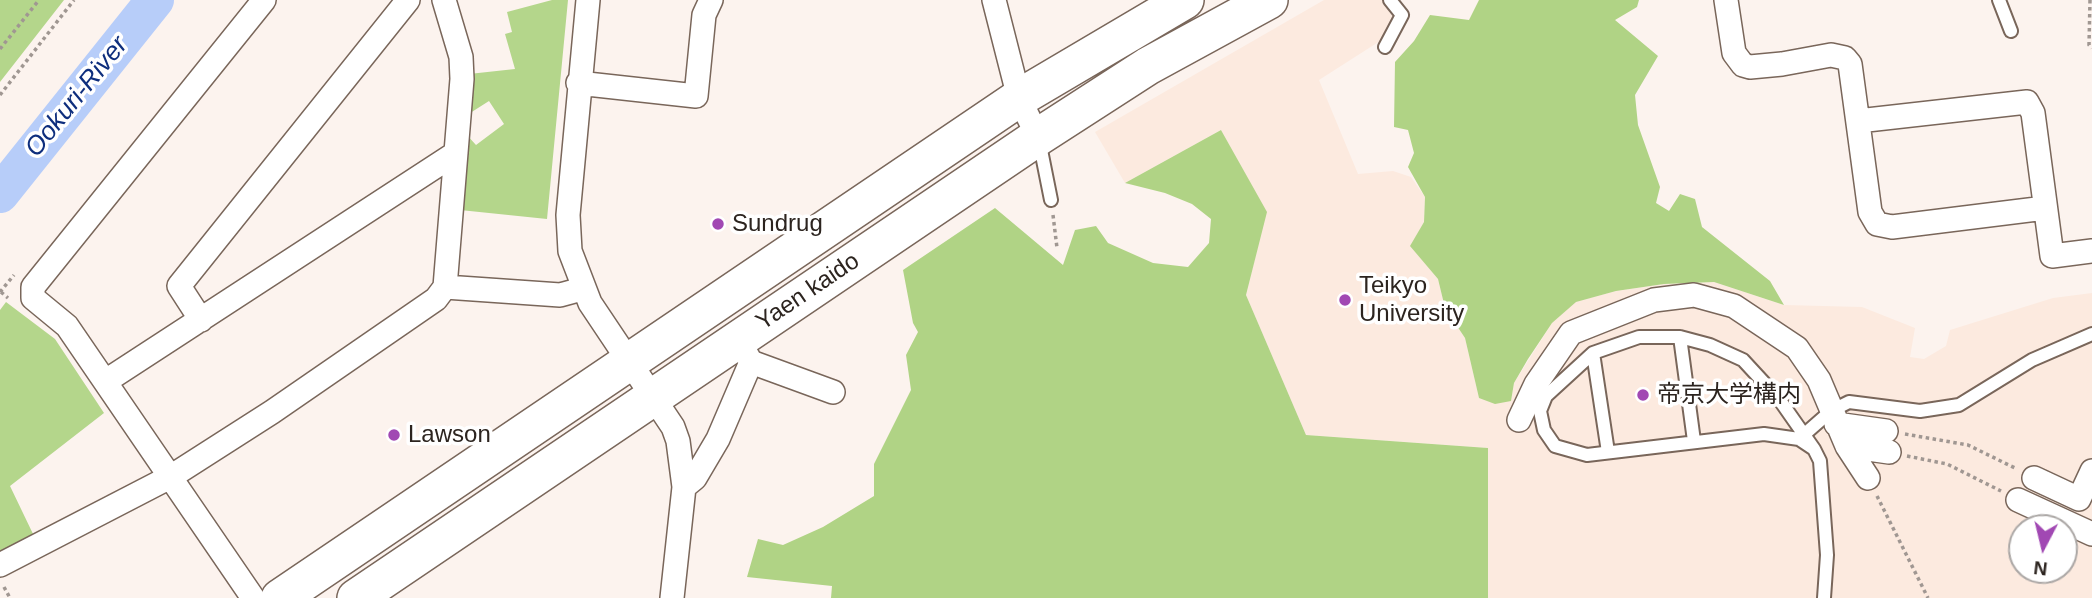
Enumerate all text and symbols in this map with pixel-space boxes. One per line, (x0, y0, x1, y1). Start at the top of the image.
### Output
water label: Ookuri-River (19, 30, 135, 164)
place label: Sundrug (732, 210, 823, 238)
marker: Sundrug (710, 216, 726, 232)
street label: Yaen kaido (751, 247, 865, 337)
place label: Teikyo University (1359, 272, 1464, 328)
marker: Teikyo University (1337, 292, 1353, 308)
place label: 帝京大学構内 (1657, 381, 1801, 409)
marker: 帝京大学構内 (1635, 387, 1651, 403)
place label: Lawson (408, 421, 491, 449)
marker: Lawson (386, 427, 402, 443)
north arrow (2008, 514, 2078, 584)
text: N (2033, 557, 2049, 580)

